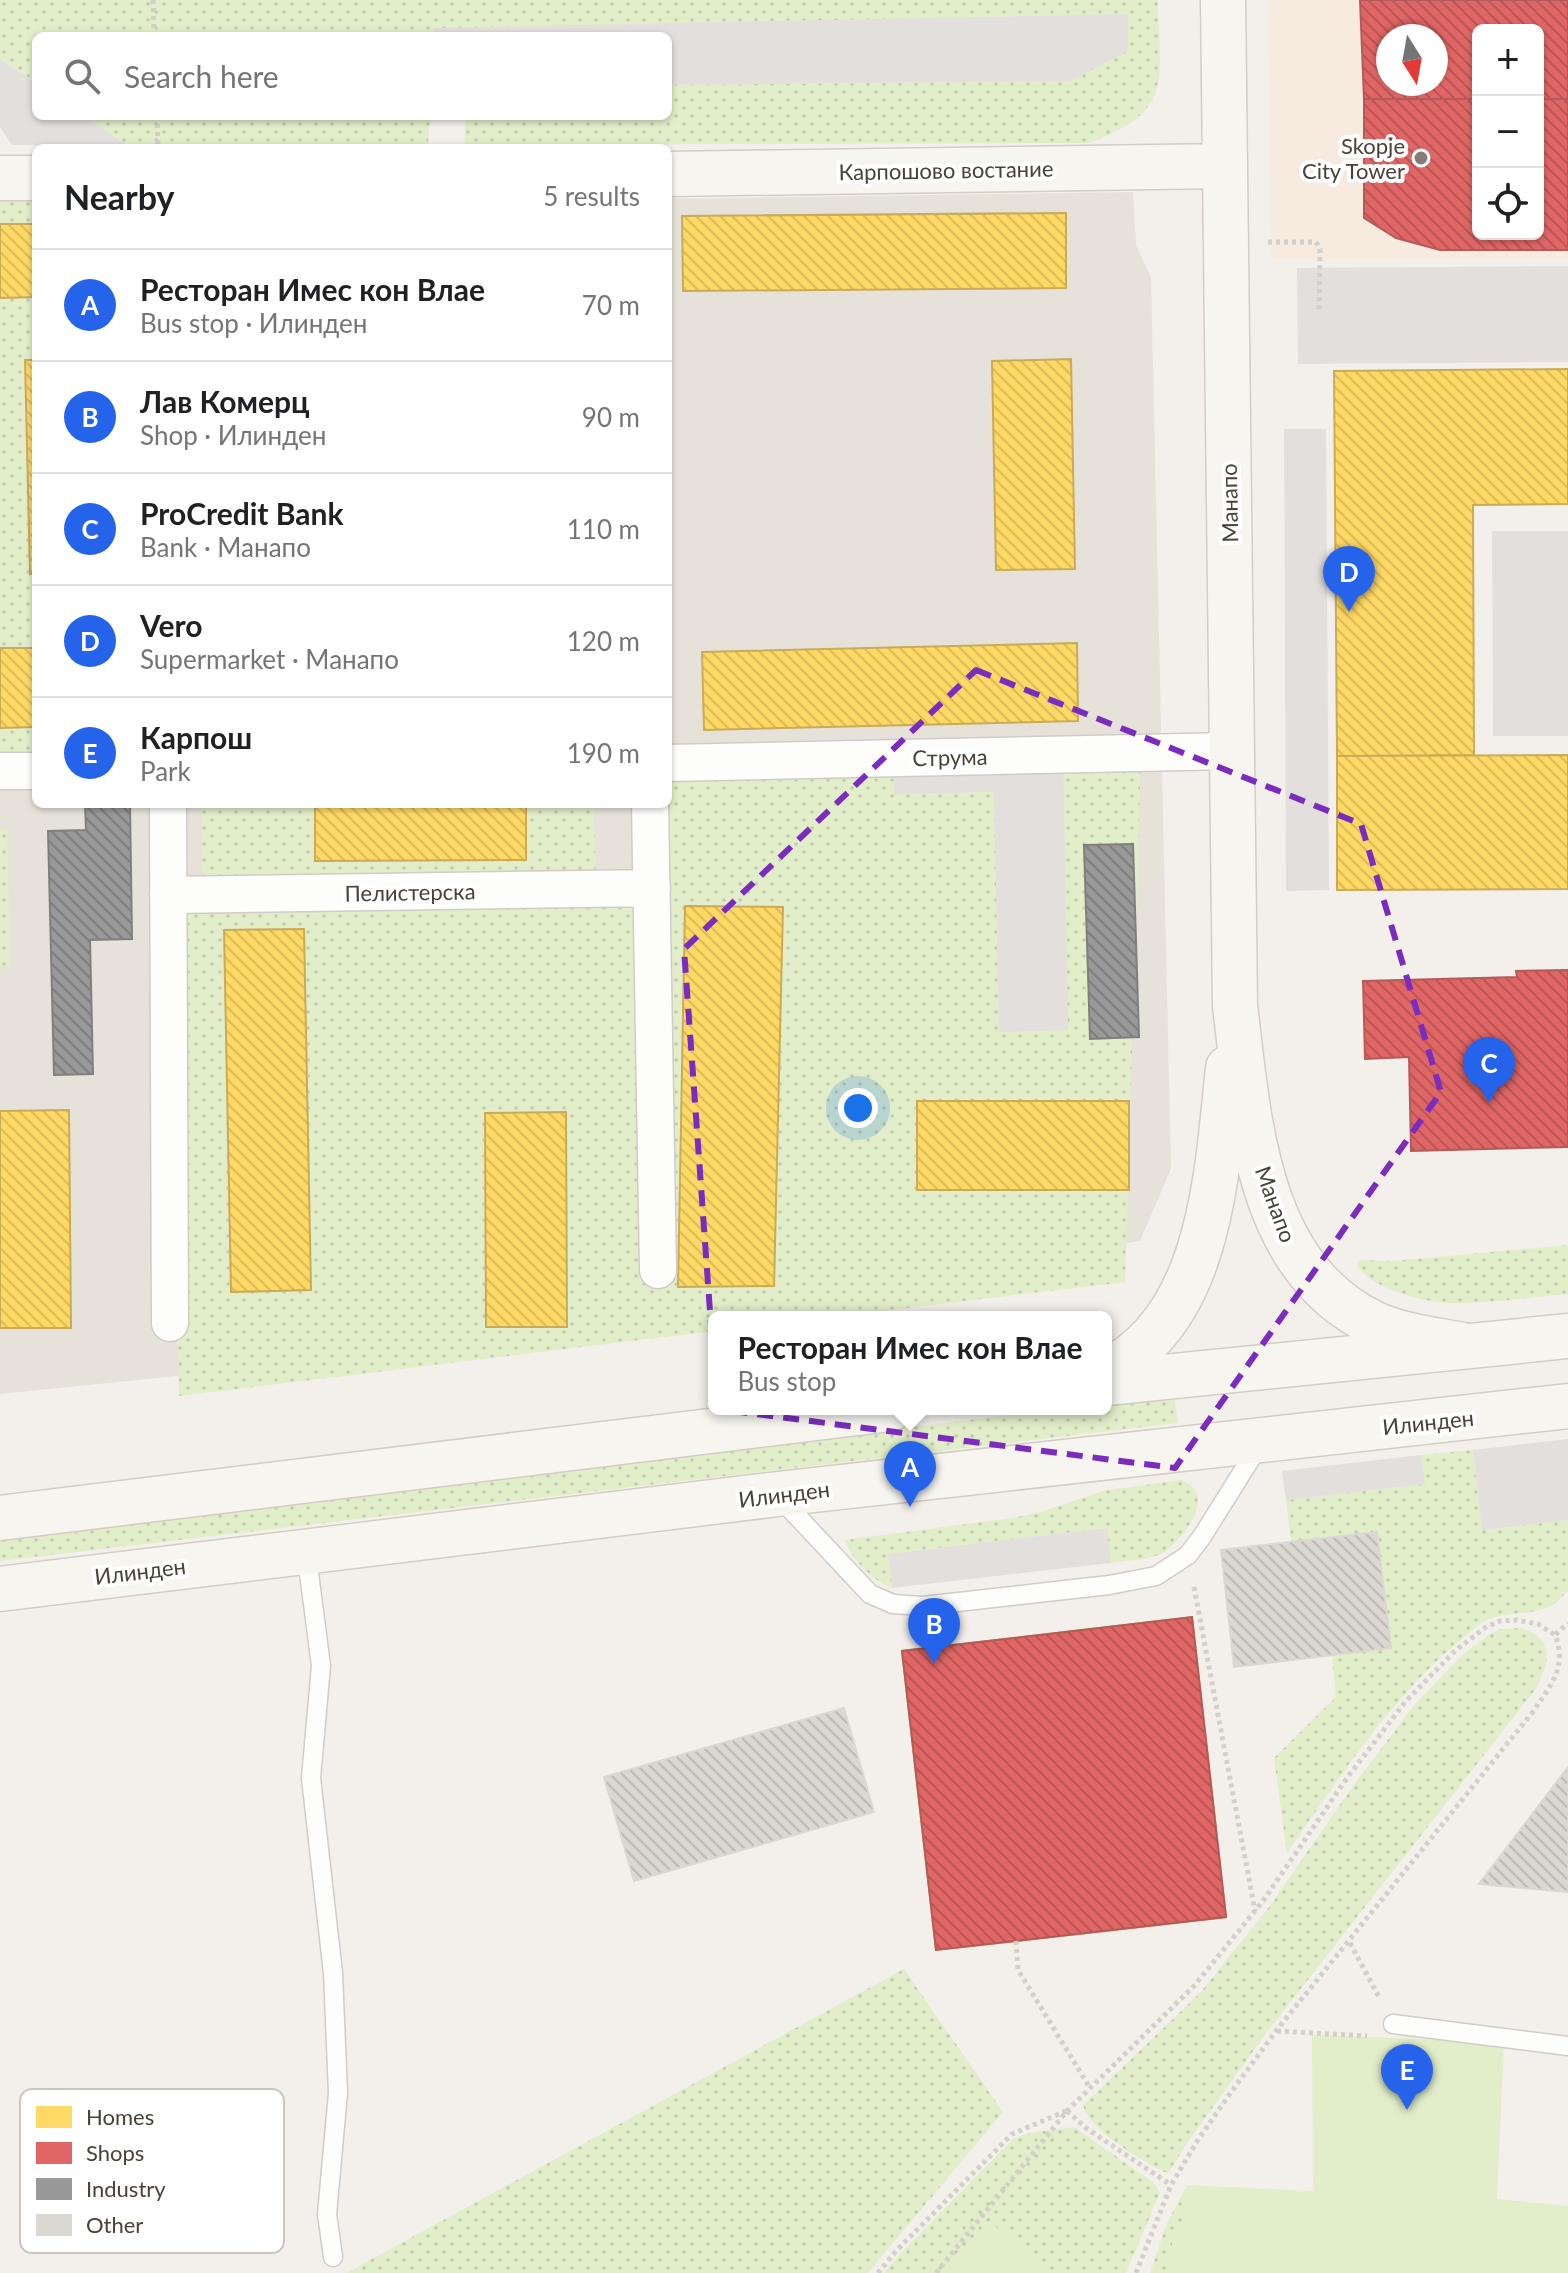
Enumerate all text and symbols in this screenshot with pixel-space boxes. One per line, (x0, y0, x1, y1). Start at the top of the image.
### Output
north arrow (1376, 24, 1448, 96)
map controls (1472, 24, 1544, 240)
button: + (1472, 24, 1544, 96)
search box (32, 32, 672, 120)
icon: search (60, 54, 104, 98)
text: Search here (124, 58, 279, 94)
button: − (1472, 96, 1544, 168)
place label: Skopje City Tower (1302, 132, 1405, 184)
marker: Skopje City Tower (1412, 149, 1430, 167)
street label: Карпошово востание (838, 155, 1054, 185)
button: locate (1472, 168, 1544, 240)
text: Nearby (64, 176, 175, 217)
text: 5 results (543, 180, 640, 212)
text: Ресторан Имес кон Влае (140, 271, 485, 307)
text: A (81, 289, 99, 321)
text: 70 m (582, 289, 640, 321)
text: Bus stop · Илинден (140, 307, 368, 339)
text: Лав Комерц (140, 383, 310, 419)
text: B (81, 401, 99, 433)
text: 90 m (582, 401, 640, 433)
text: Shop · Илинден (140, 419, 326, 451)
street label: Манапо (1215, 463, 1243, 543)
text: ProCredit Bank (140, 495, 344, 531)
text: C (81, 513, 99, 545)
text: 110 m (567, 513, 640, 545)
text: Bank · Манапо (140, 531, 311, 563)
pin: D (1323, 546, 1375, 612)
text: Vero (140, 607, 202, 643)
text: D (80, 625, 100, 657)
text: 120 m (567, 625, 640, 657)
text: Supermarket · Манапо (140, 643, 399, 675)
text: Карпош (140, 719, 252, 755)
text: E (83, 737, 97, 769)
text: 190 m (567, 737, 640, 769)
street label: Струма (912, 743, 988, 771)
text: Park (140, 755, 191, 787)
street label: Пелистерска (344, 877, 476, 907)
pin: C (1463, 1037, 1515, 1103)
your location (838, 1088, 878, 1128)
street label: Манапо (1250, 1162, 1302, 1246)
popup (708, 1311, 1112, 1415)
text: Ресторан Имес кон Влае (738, 1329, 1082, 1365)
text: Bus stop (738, 1365, 836, 1397)
street label: Илинден (1381, 1404, 1475, 1440)
pin: A (884, 1441, 936, 1507)
street label: Илинден (737, 1475, 831, 1513)
street label: Илинден (93, 1552, 187, 1590)
pin: B (908, 1598, 960, 1664)
pin: E (1381, 2044, 1433, 2110)
legend (20, 2089, 284, 2253)
text: Homes (86, 2103, 154, 2130)
text: Shops (86, 2139, 144, 2166)
text: Industry (86, 2175, 166, 2202)
text: Other (86, 2211, 143, 2238)

